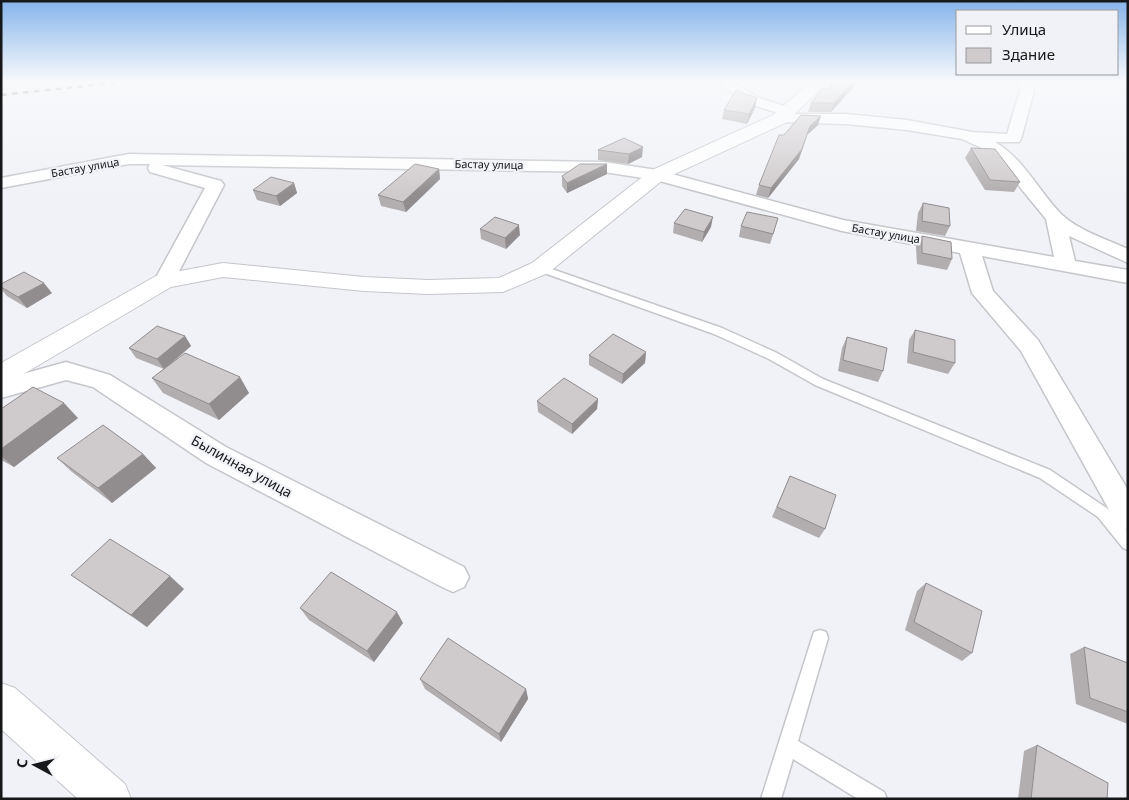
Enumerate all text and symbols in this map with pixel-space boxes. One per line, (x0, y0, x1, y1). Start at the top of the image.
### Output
legend (956, 10, 1119, 75)
text: Улица (1002, 19, 1046, 39)
text: Здание (1002, 44, 1055, 64)
street label: Бастау улица (50, 154, 120, 180)
street label: Бастау улица (454, 156, 524, 172)
street label: Бастау улица (851, 220, 921, 246)
street label: Былинная улица (188, 430, 296, 502)
north arrow (10, 740, 60, 790)
text: С (12, 758, 32, 769)

